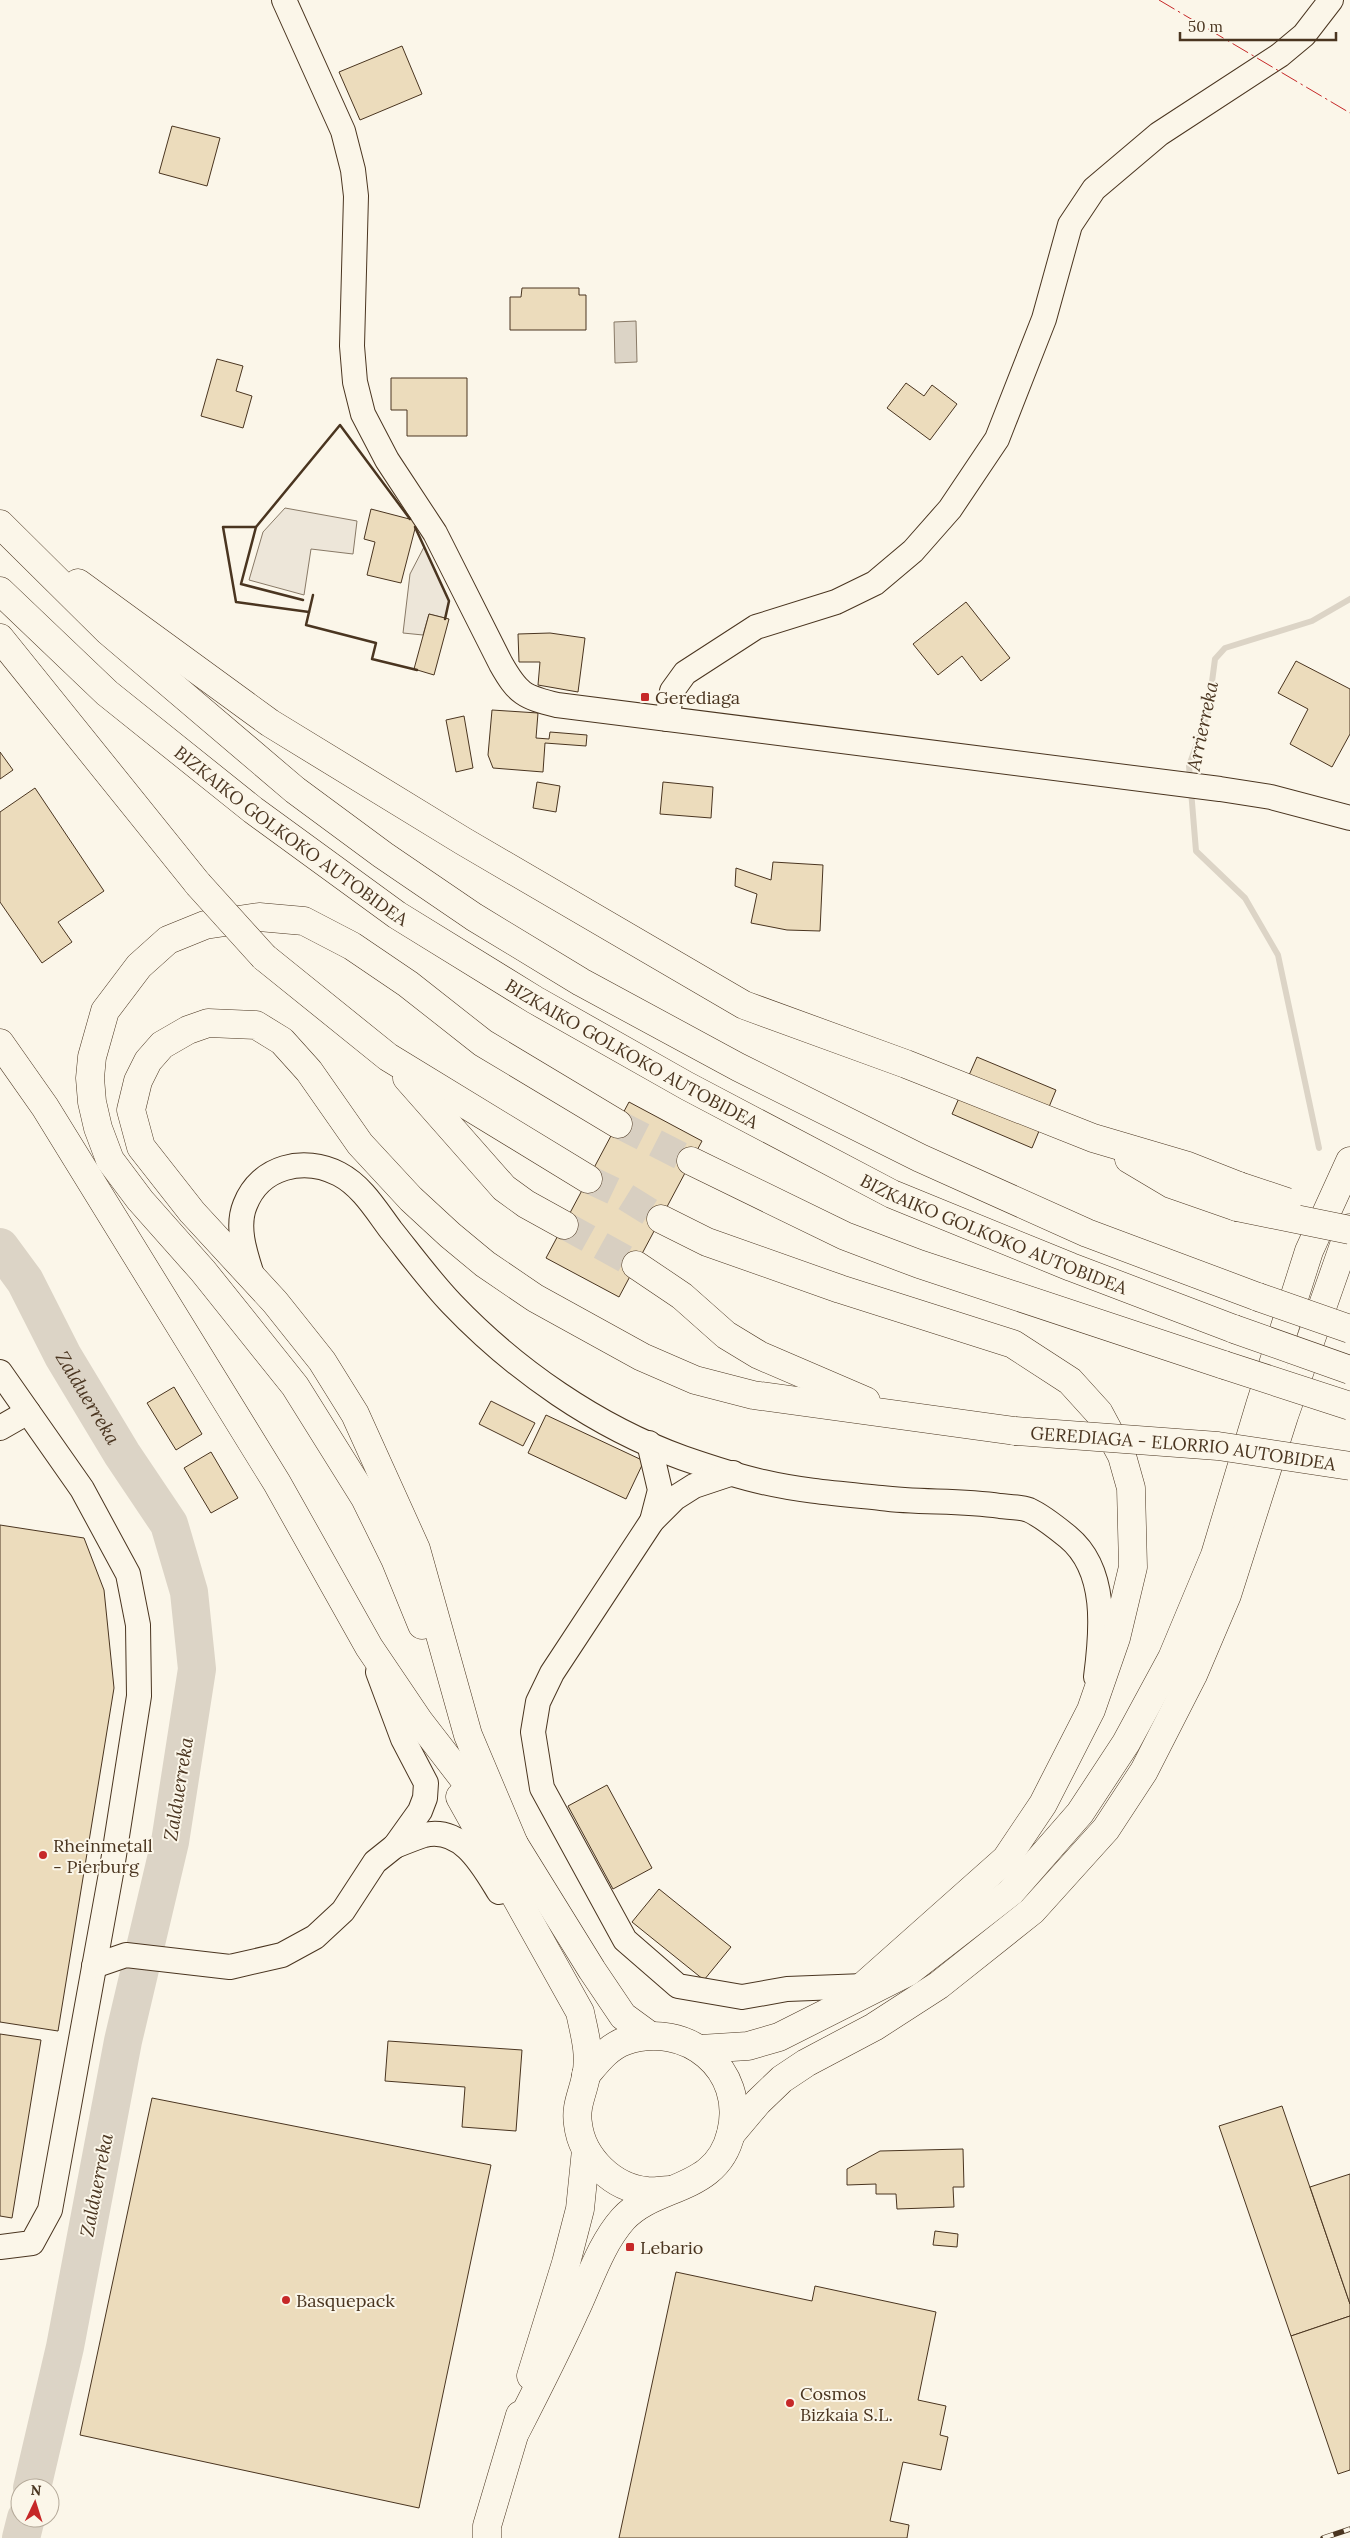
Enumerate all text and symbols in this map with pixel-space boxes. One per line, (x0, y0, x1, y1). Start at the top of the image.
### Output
scale bar (1180, 10, 1336, 42)
text: 50 m (1188, 17, 1223, 36)
water label: Arrierreka (1181, 679, 1223, 774)
place label: Gerediaga (655, 686, 740, 709)
marker: Gerediaga (639, 691, 651, 703)
street label: BIZKAIKO GOLKOKO AUTOBIDEA (170, 740, 413, 931)
street label: BIZKAIKO GOLKOKO AUTOBIDEA (501, 973, 763, 1134)
street label: BIZKAIKO GOLKOKO AUTOBIDEA (857, 1168, 1131, 1299)
water label: Zalduerreka (51, 1347, 126, 1449)
street label: GEREDIAGA - ELORRIO AUTOBIDEA (1030, 1421, 1338, 1475)
water label: Zalduerreka (158, 1735, 198, 1843)
place label: Rheinmetall - Pierburg (53, 1834, 153, 1878)
marker: Rheinmetall - Pierburg (37, 1849, 49, 1861)
water label: Zalduerreka (74, 2131, 118, 2239)
place label: Lebario (640, 2236, 703, 2259)
marker: Lebario (624, 2241, 636, 2253)
place label: Basquepack (296, 2289, 395, 2312)
marker: Basquepack (280, 2294, 292, 2306)
place label: Cosmos Bizkaia S.L. (800, 2382, 893, 2426)
marker: Cosmos Bizkaia S.L. (784, 2397, 796, 2409)
north arrow (10, 2478, 60, 2528)
text: N (30, 2481, 42, 2499)

